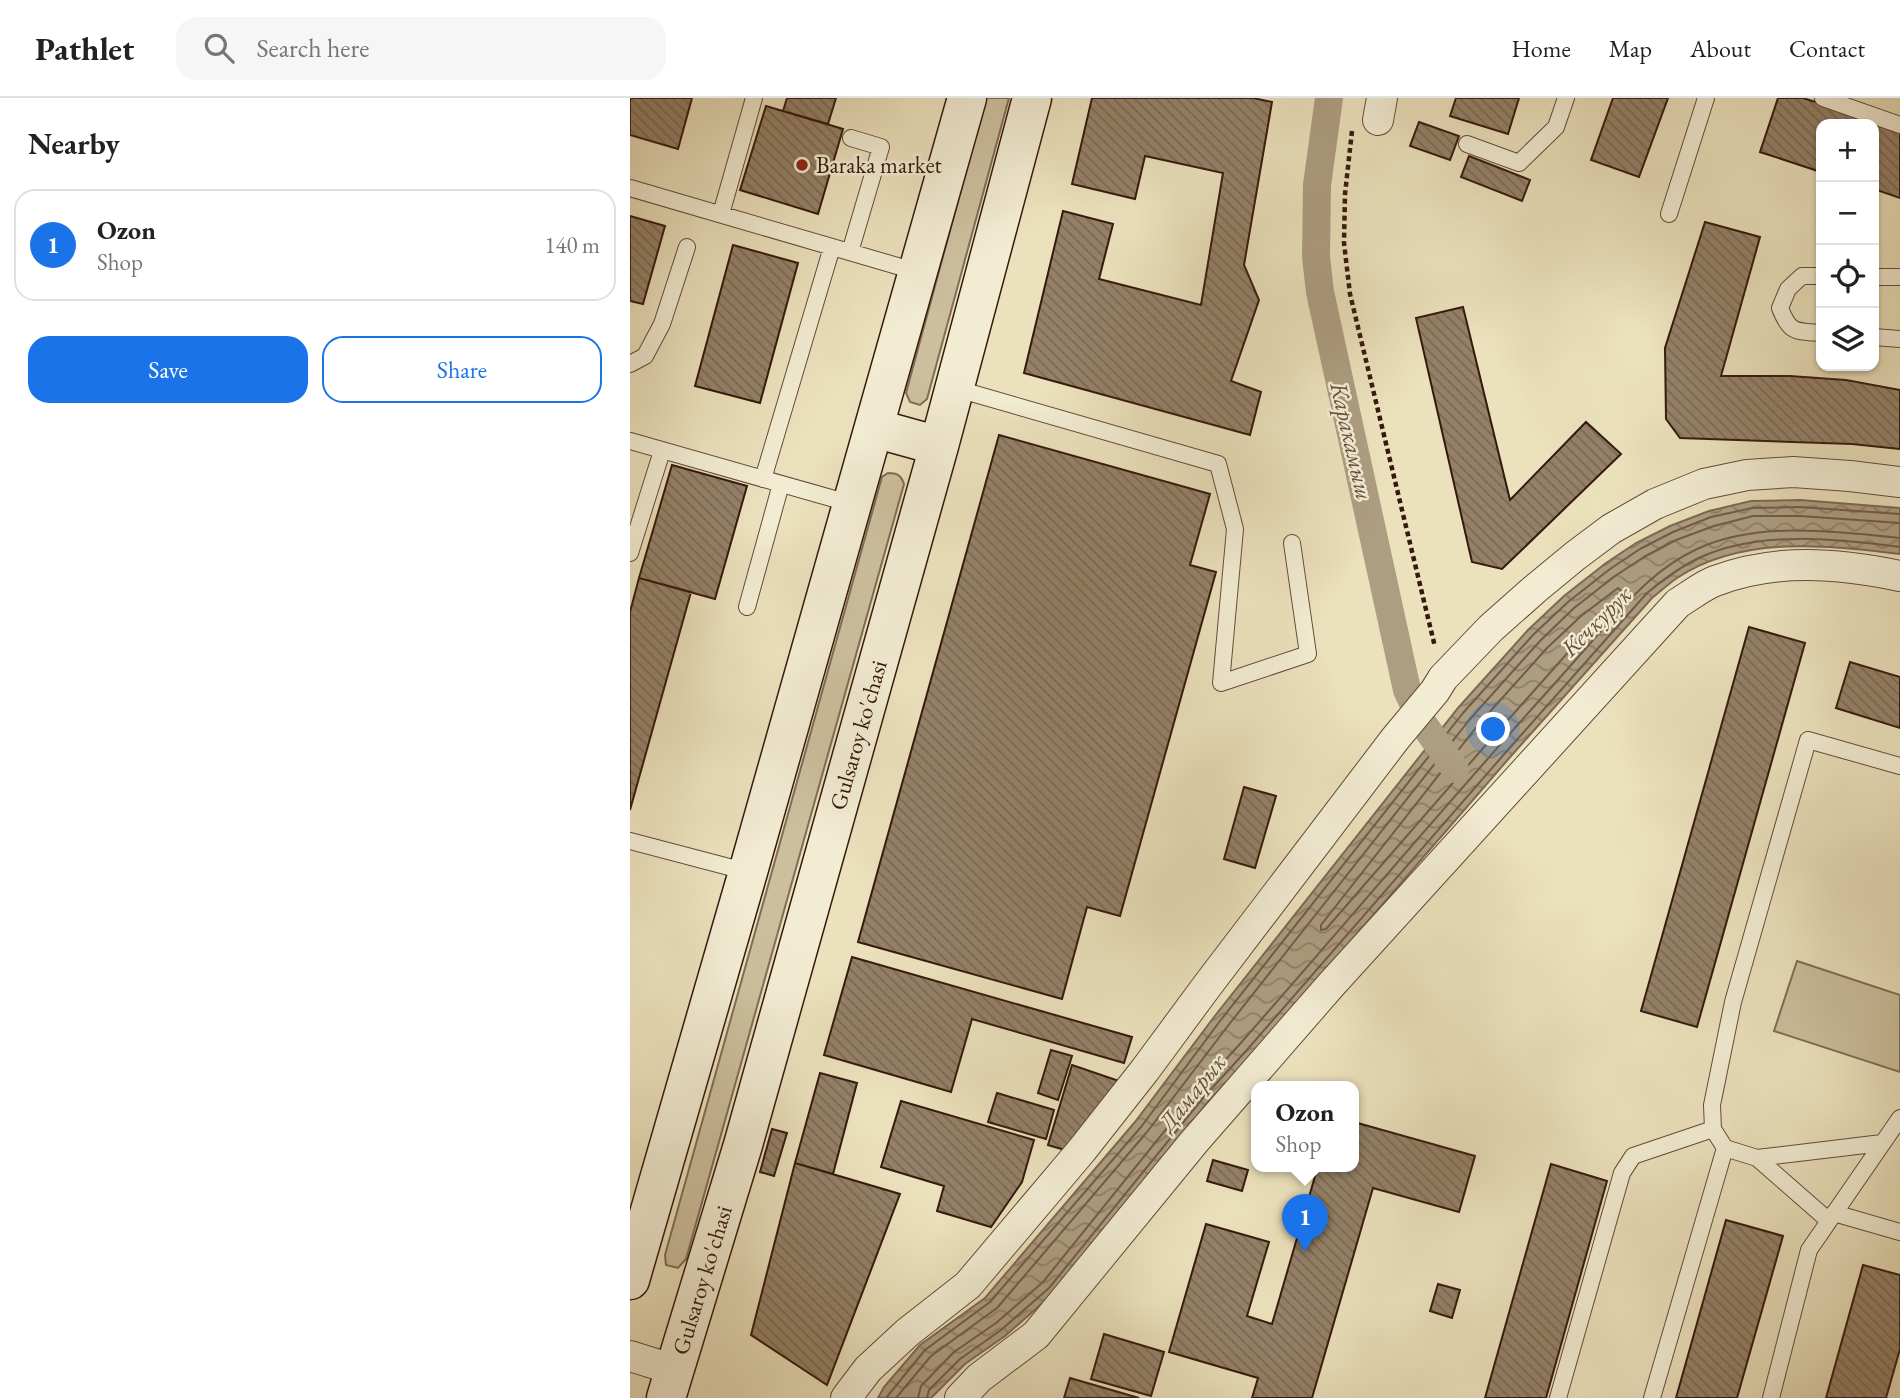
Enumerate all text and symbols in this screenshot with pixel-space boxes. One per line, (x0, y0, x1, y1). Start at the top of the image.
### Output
search box (176, 17, 666, 80)
text: Pathlet (35, 27, 134, 70)
icon: search (200, 29, 238, 67)
text: Search here (256, 31, 369, 65)
text: Home (1511, 33, 1571, 64)
text: Map (1609, 33, 1652, 64)
text: About (1690, 33, 1751, 64)
text: Contact (1789, 33, 1865, 64)
map controls (1816, 119, 1879, 371)
button: + (1816, 119, 1879, 182)
text: Nearby (28, 124, 120, 163)
place label: Baraka market (816, 150, 943, 180)
marker: Baraka market (794, 157, 810, 173)
button: − (1816, 182, 1879, 245)
text: Ozon (97, 213, 156, 247)
text: 1 (47, 230, 59, 260)
text: 140 m (544, 230, 600, 260)
button: locate (1816, 245, 1879, 308)
text: Shop (97, 247, 143, 277)
button: layers (1816, 308, 1879, 371)
button: Save (28, 336, 308, 403)
button: Share (322, 336, 602, 403)
water label: Каракамыш (1323, 378, 1381, 503)
water label: Кечкурук (1553, 579, 1638, 664)
street label: Gulsaroy ko'chasi (822, 656, 894, 813)
your location (1476, 712, 1510, 746)
water label: Дамарык (1150, 1047, 1233, 1139)
popup (1251, 1081, 1359, 1172)
text: Ozon (1276, 1095, 1334, 1129)
text: Shop (1276, 1129, 1321, 1159)
pin: 1 (1282, 1194, 1328, 1252)
street label: Gulsaroy ko'chasi (665, 1201, 739, 1358)

